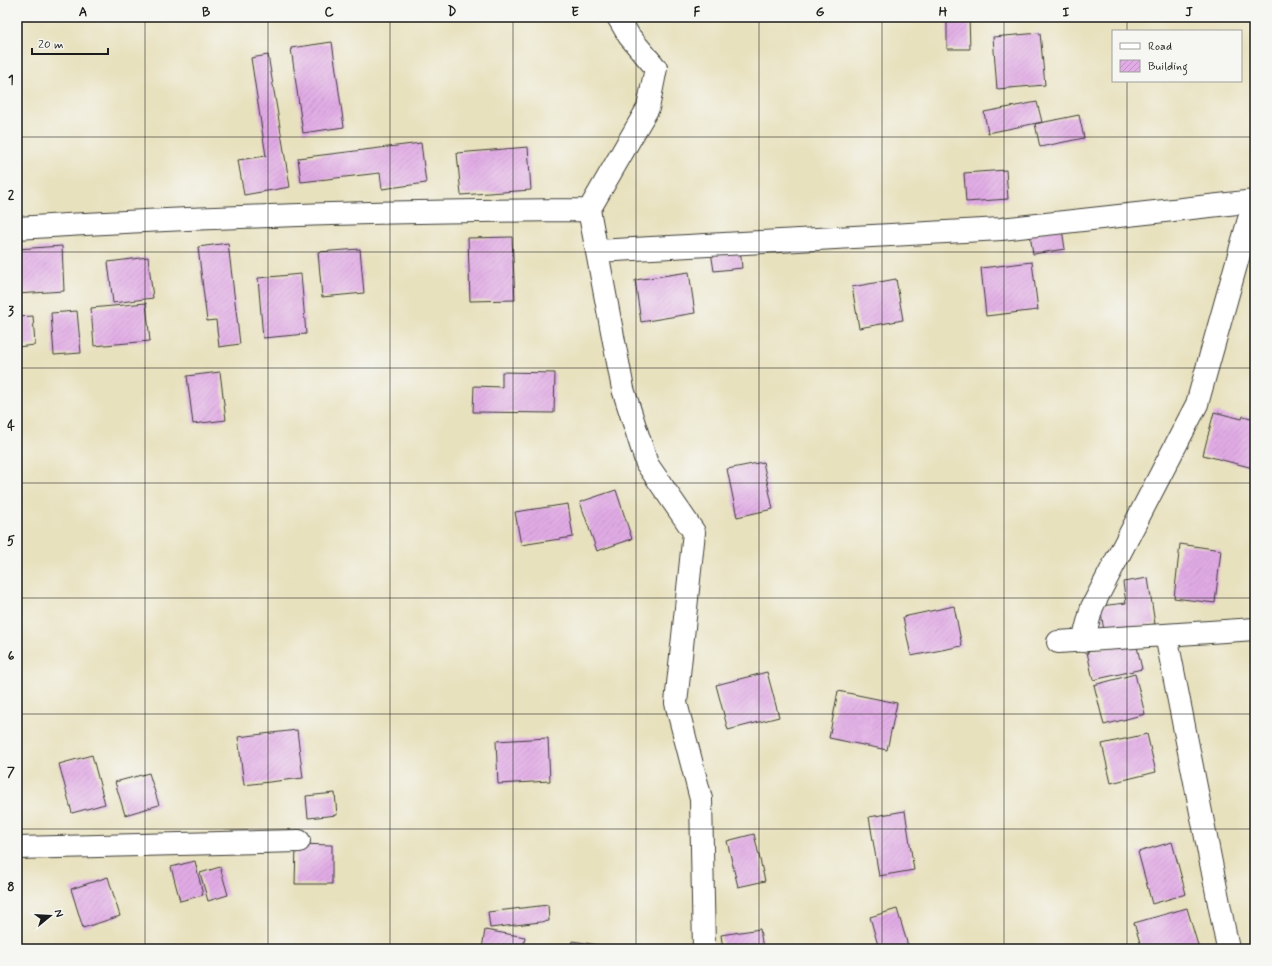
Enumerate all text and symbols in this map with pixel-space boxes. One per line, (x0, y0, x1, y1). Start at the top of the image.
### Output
text: A (79, 4, 87, 21)
text: B (202, 4, 211, 21)
text: C (324, 4, 334, 21)
text: D (448, 4, 457, 21)
text: E (571, 4, 579, 21)
text: F (694, 4, 701, 21)
text: G (816, 4, 825, 21)
text: H (939, 4, 948, 21)
text: I (1063, 4, 1070, 21)
text: J (1185, 4, 1193, 21)
scale bar (32, 30, 108, 56)
legend (1112, 30, 1242, 82)
text: 20 m (38, 37, 64, 53)
text: Road (1148, 39, 1172, 55)
text: Building (1148, 59, 1188, 76)
text: 1 (8, 72, 14, 89)
text: 2 (8, 187, 15, 204)
text: 3 (8, 303, 14, 320)
text: 4 (7, 418, 15, 435)
text: 5 (7, 533, 15, 550)
text: 6 (8, 648, 15, 665)
text: 7 (7, 764, 15, 781)
text: 8 (7, 879, 15, 896)
north arrow (30, 896, 70, 936)
text: N (51, 908, 66, 919)

